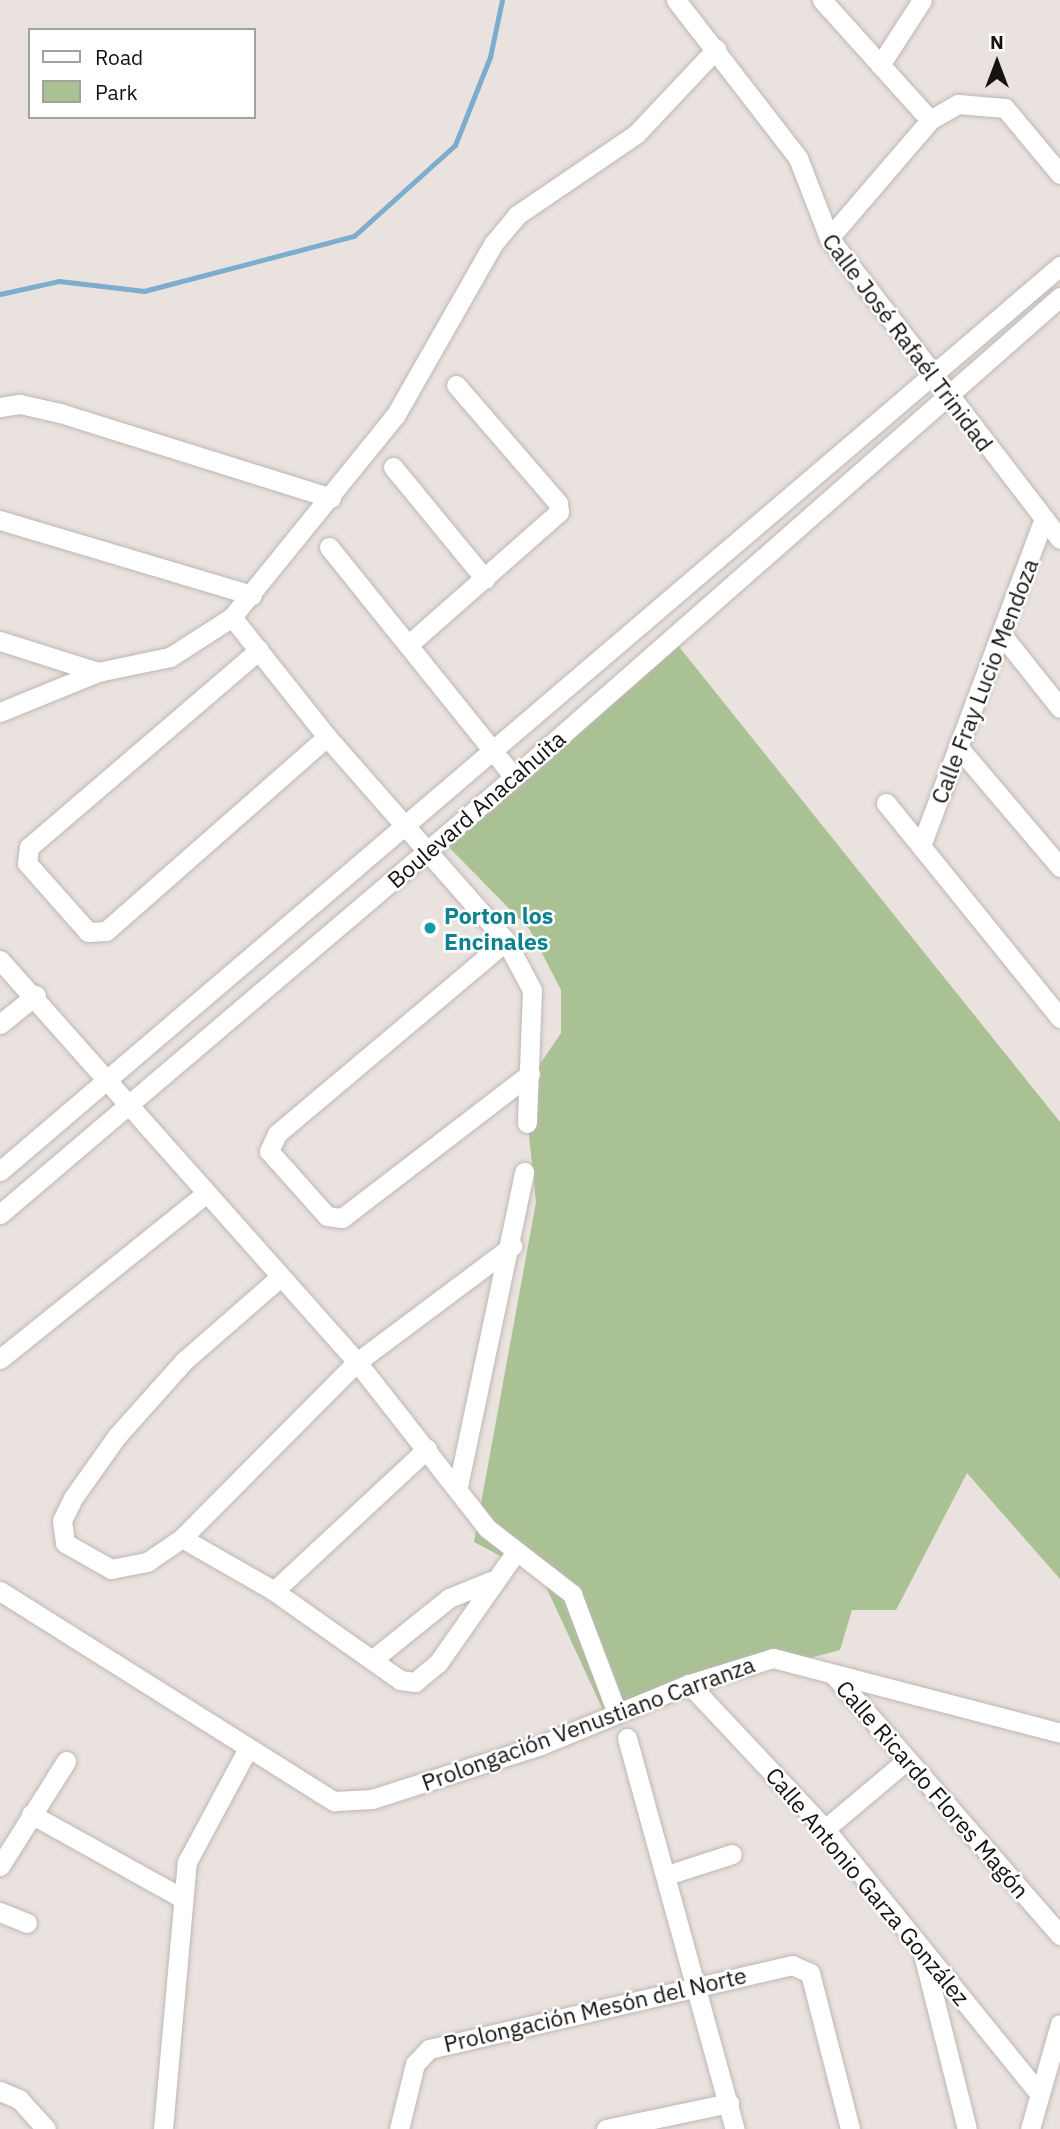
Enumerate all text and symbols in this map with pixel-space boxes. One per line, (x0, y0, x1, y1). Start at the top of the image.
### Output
legend (28, 28, 256, 119)
north arrow (962, 28, 1032, 98)
text: N (990, 30, 1004, 54)
text: Road (95, 43, 143, 71)
text: Park (95, 78, 138, 106)
street label: Calle José Rafaél Trinidad (817, 228, 999, 456)
street label: Calle Fray Lucio Mendoza (924, 555, 1044, 807)
street label: Boulevard Anacahuita (382, 724, 570, 894)
place label: Porton los Encinales (444, 901, 553, 955)
marker: Porton los Encinales (422, 920, 438, 936)
street label: Prolongación Venustiano Carranza (418, 1650, 758, 1796)
street label: Calle Ricardo Flores Magón (831, 1674, 1035, 1904)
street label: Calle Antonio Garza González (760, 1761, 976, 2011)
street label: Prolongación Mesón del Norte (441, 1961, 749, 2057)

